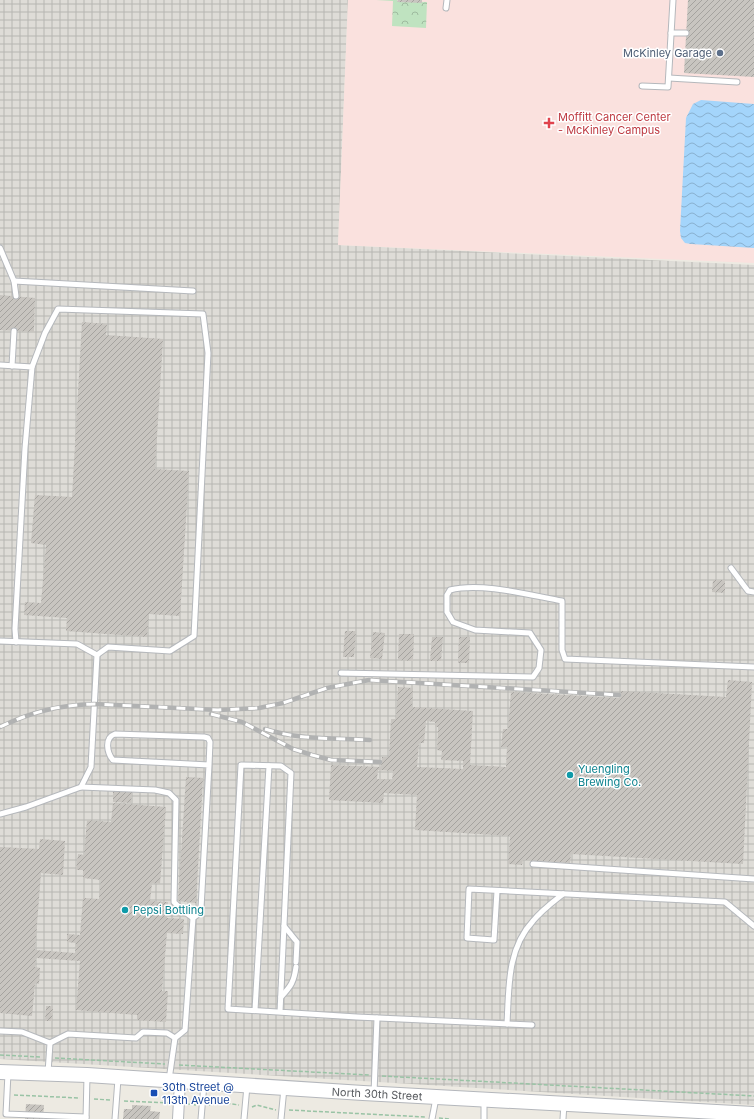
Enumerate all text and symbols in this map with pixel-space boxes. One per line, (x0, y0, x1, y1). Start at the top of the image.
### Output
place label: McKinley Garage (623, 46, 712, 60)
marker: McKinley Garage (715, 48, 725, 58)
place label: Moffitt Cancer Center - McKinley Campus (558, 110, 671, 137)
marker: Moffitt Cancer Center - McKinley Campus (543, 117, 555, 129)
place label: Yuengling Brewing Co. (578, 762, 641, 789)
marker: Yuengling Brewing Co. (565, 770, 575, 780)
place label: Pepsi Bottling (133, 903, 204, 917)
marker: Pepsi Bottling (120, 905, 130, 915)
place label: 30th Street @ 113th Avenue (162, 1080, 234, 1107)
street label: North 30th Street (331, 1085, 423, 1103)
marker: 30th Street @ 113th Avenue (149, 1088, 159, 1098)

